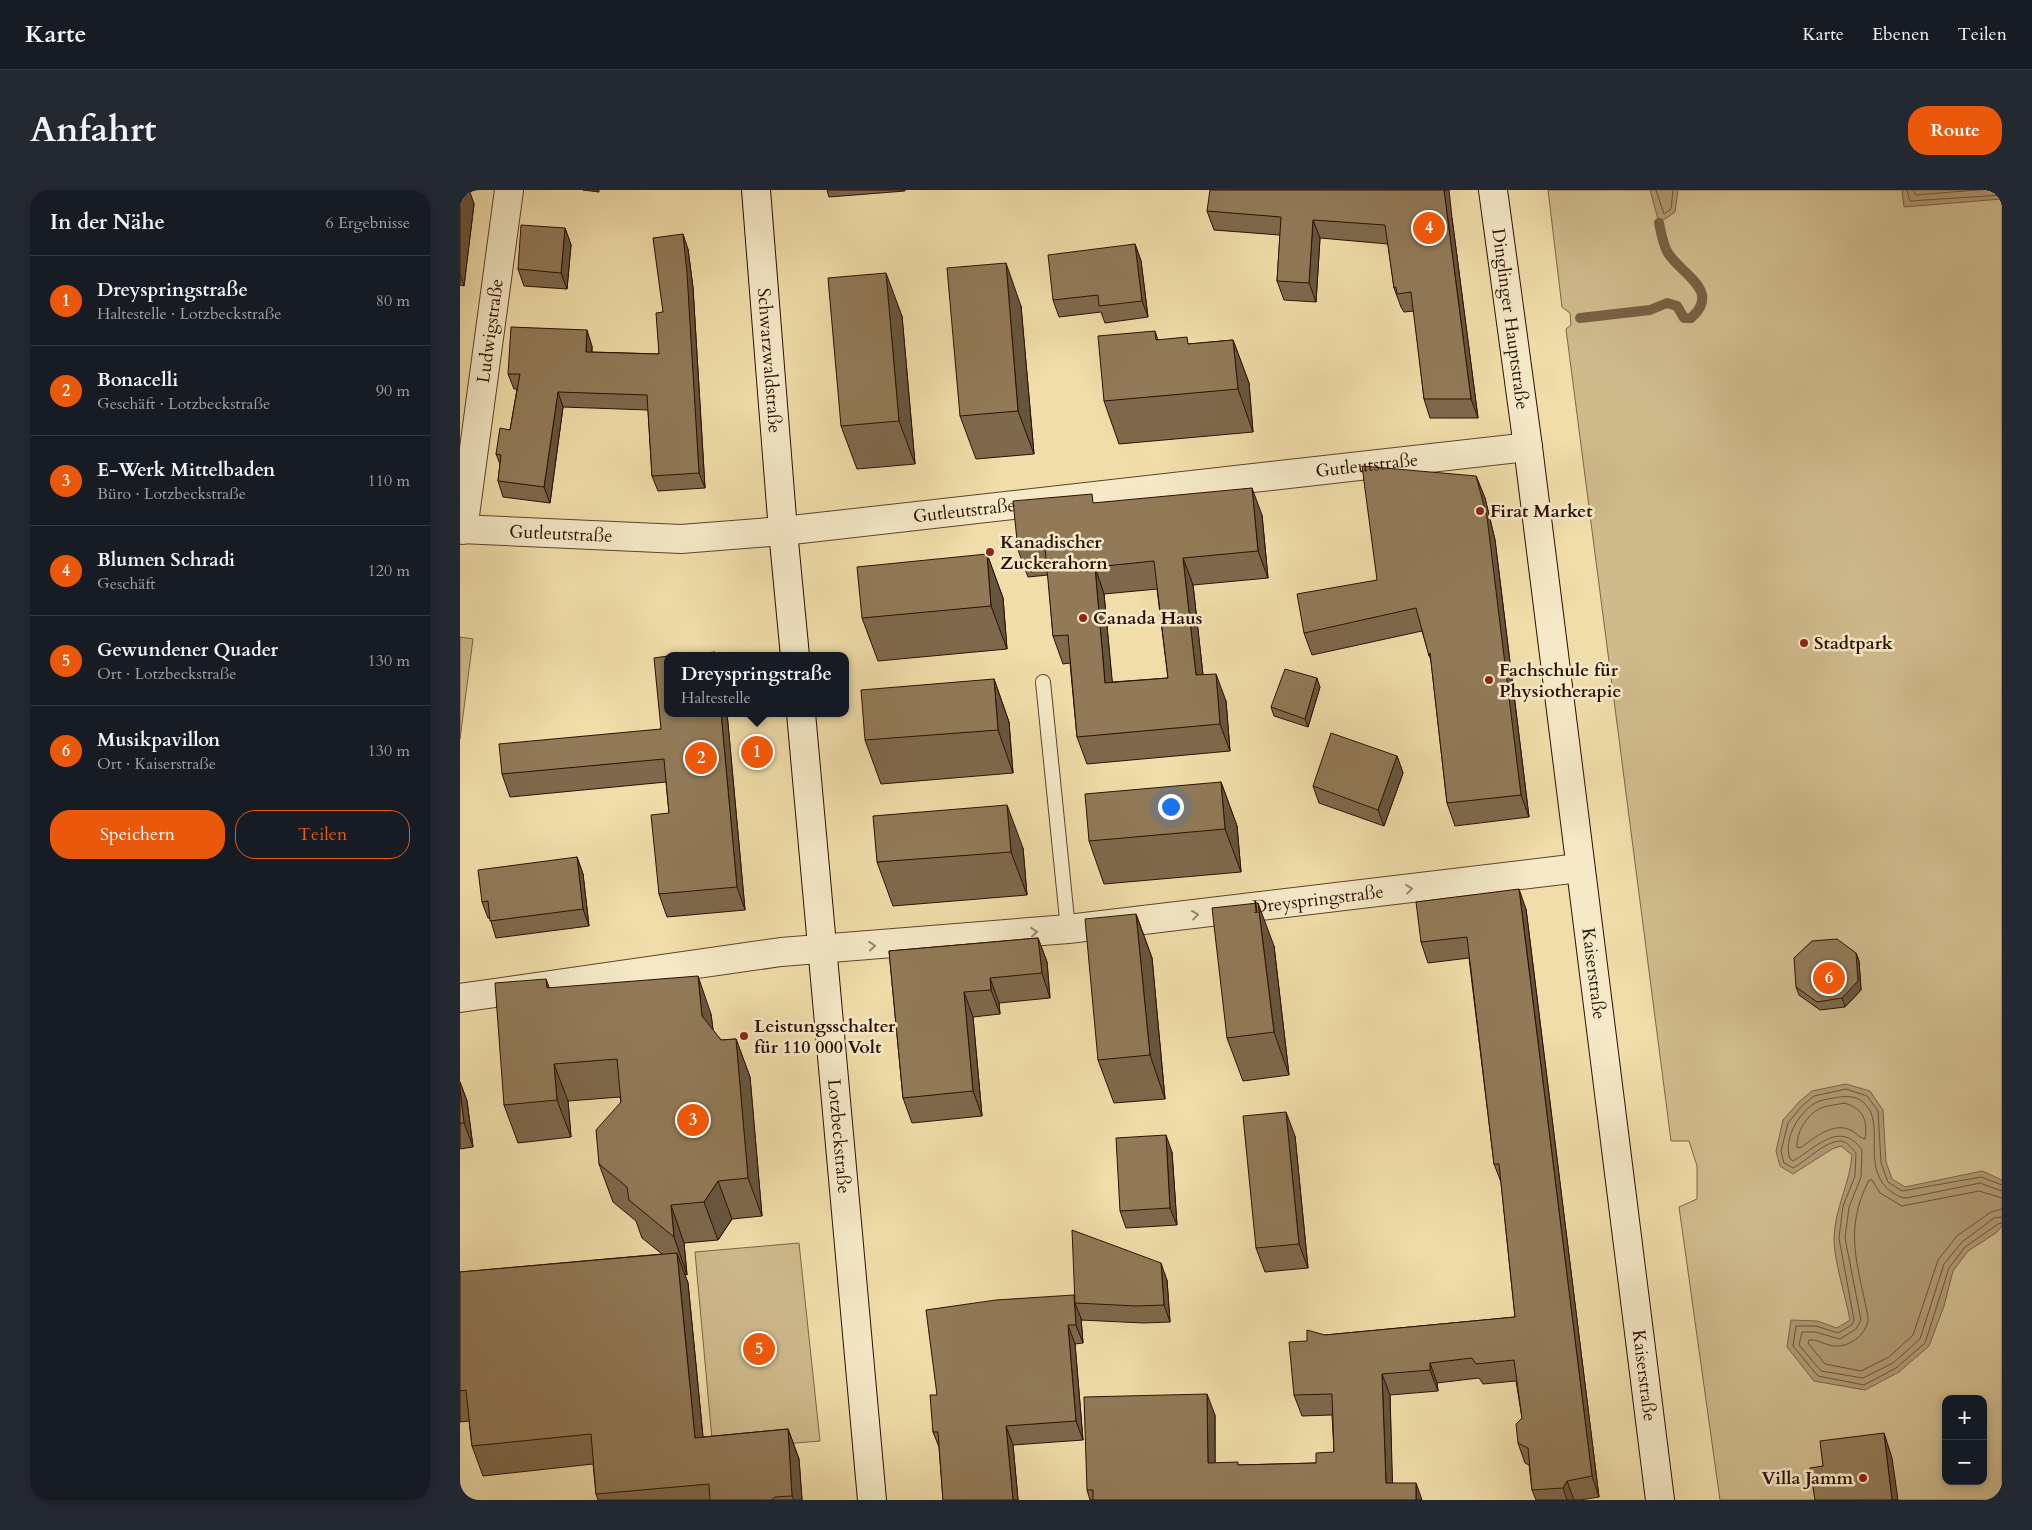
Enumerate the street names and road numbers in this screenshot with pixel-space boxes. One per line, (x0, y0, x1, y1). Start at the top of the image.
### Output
street label: Dinglinger Hauptstraße (1485, 227, 1535, 411)
street label: Ludwigstraße (471, 277, 510, 385)
street label: Schwarzwaldstraße (751, 287, 787, 434)
street label: Gutleutstraße (1314, 447, 1419, 484)
street label: Gutleutstraße (912, 493, 1017, 529)
street label: Gutleutstraße (509, 519, 613, 549)
street label: Dreyspringstraße (1251, 879, 1385, 920)
street label: Kaiserstraße (1575, 926, 1612, 1021)
street label: Lotzbeckstraße (821, 1078, 856, 1195)
street label: Kaiserstraße (1626, 1328, 1662, 1423)

